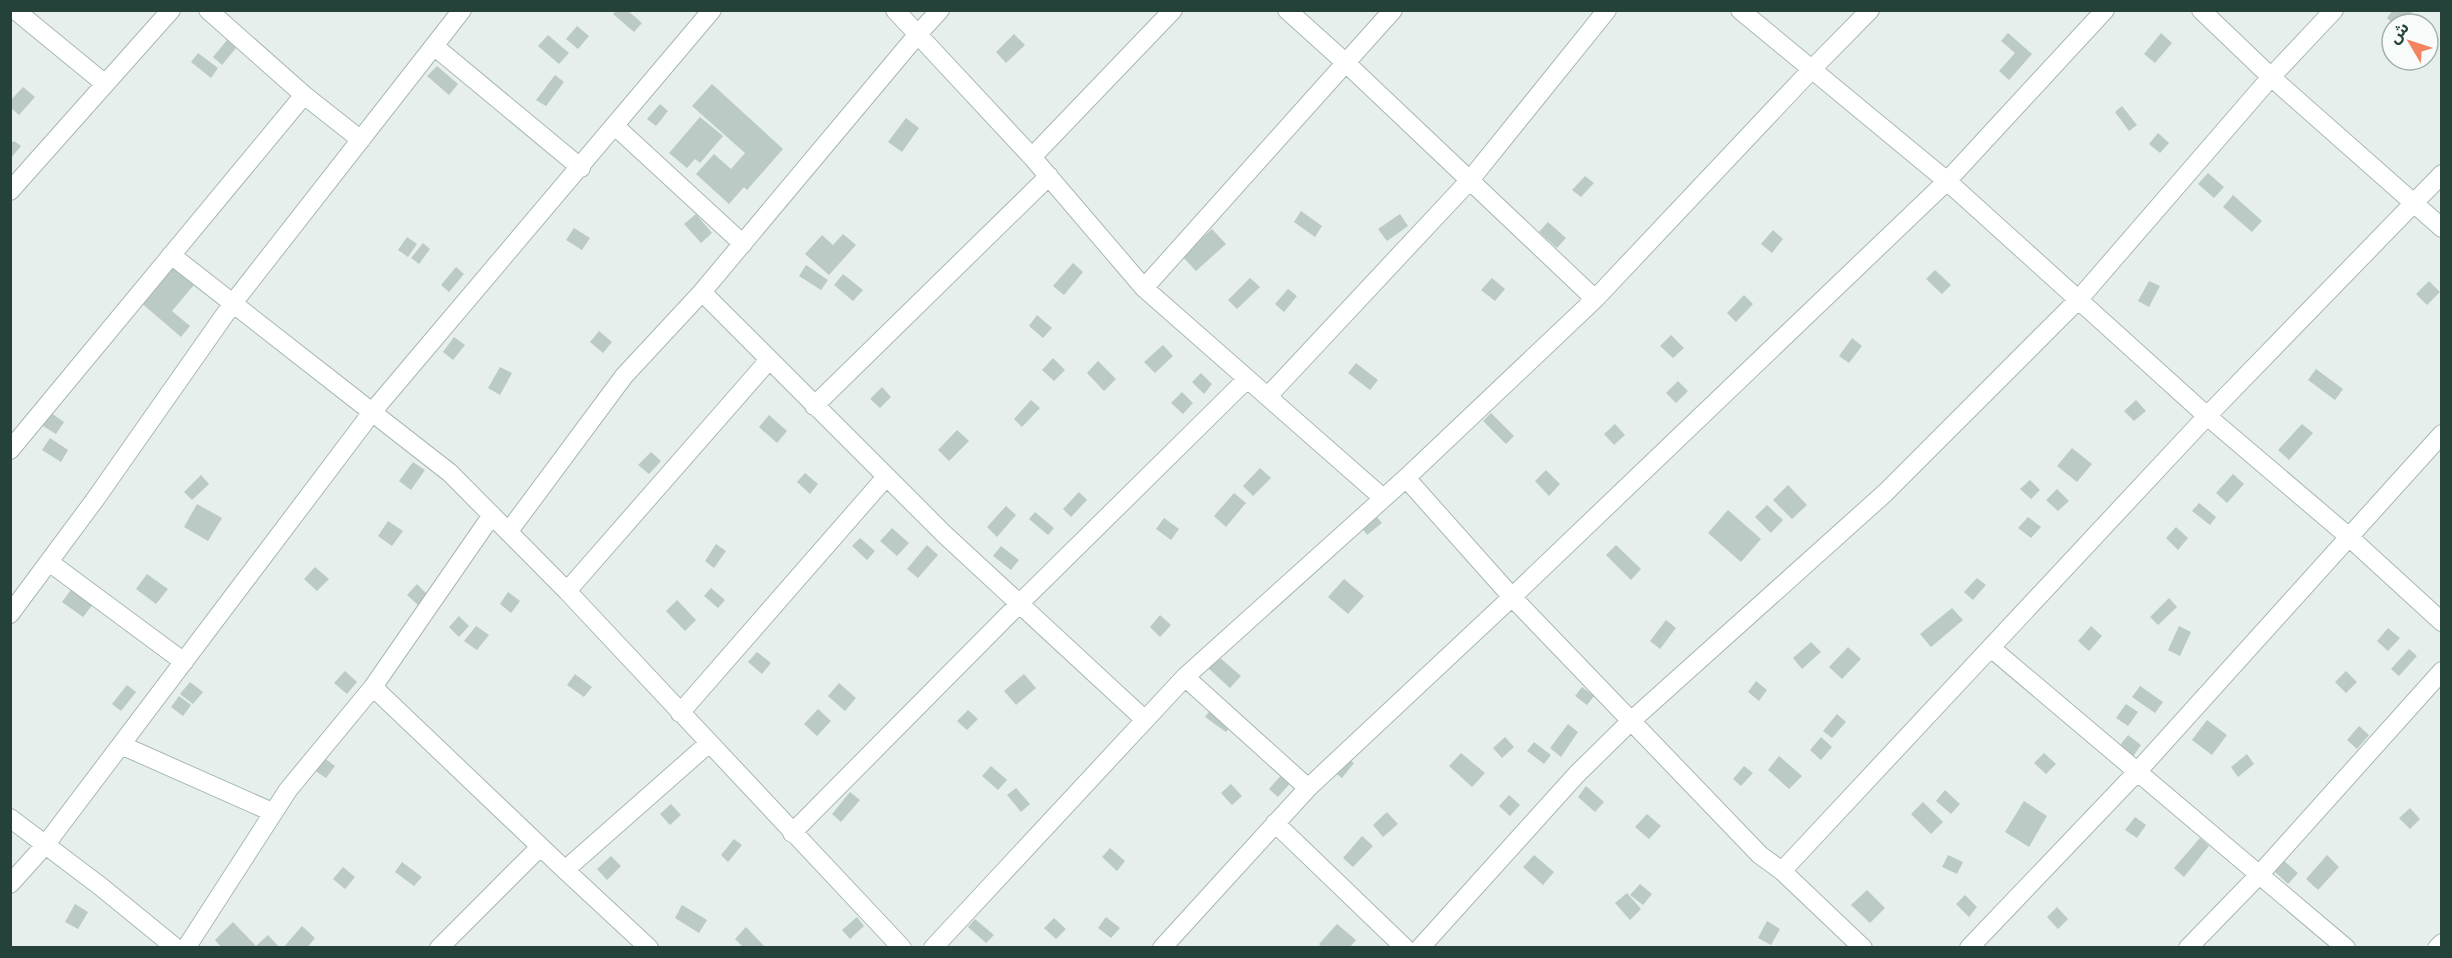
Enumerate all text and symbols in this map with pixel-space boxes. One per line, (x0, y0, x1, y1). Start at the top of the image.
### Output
north arrow (2380, 12, 2440, 72)
text: ش (2384, 18, 2413, 47)

